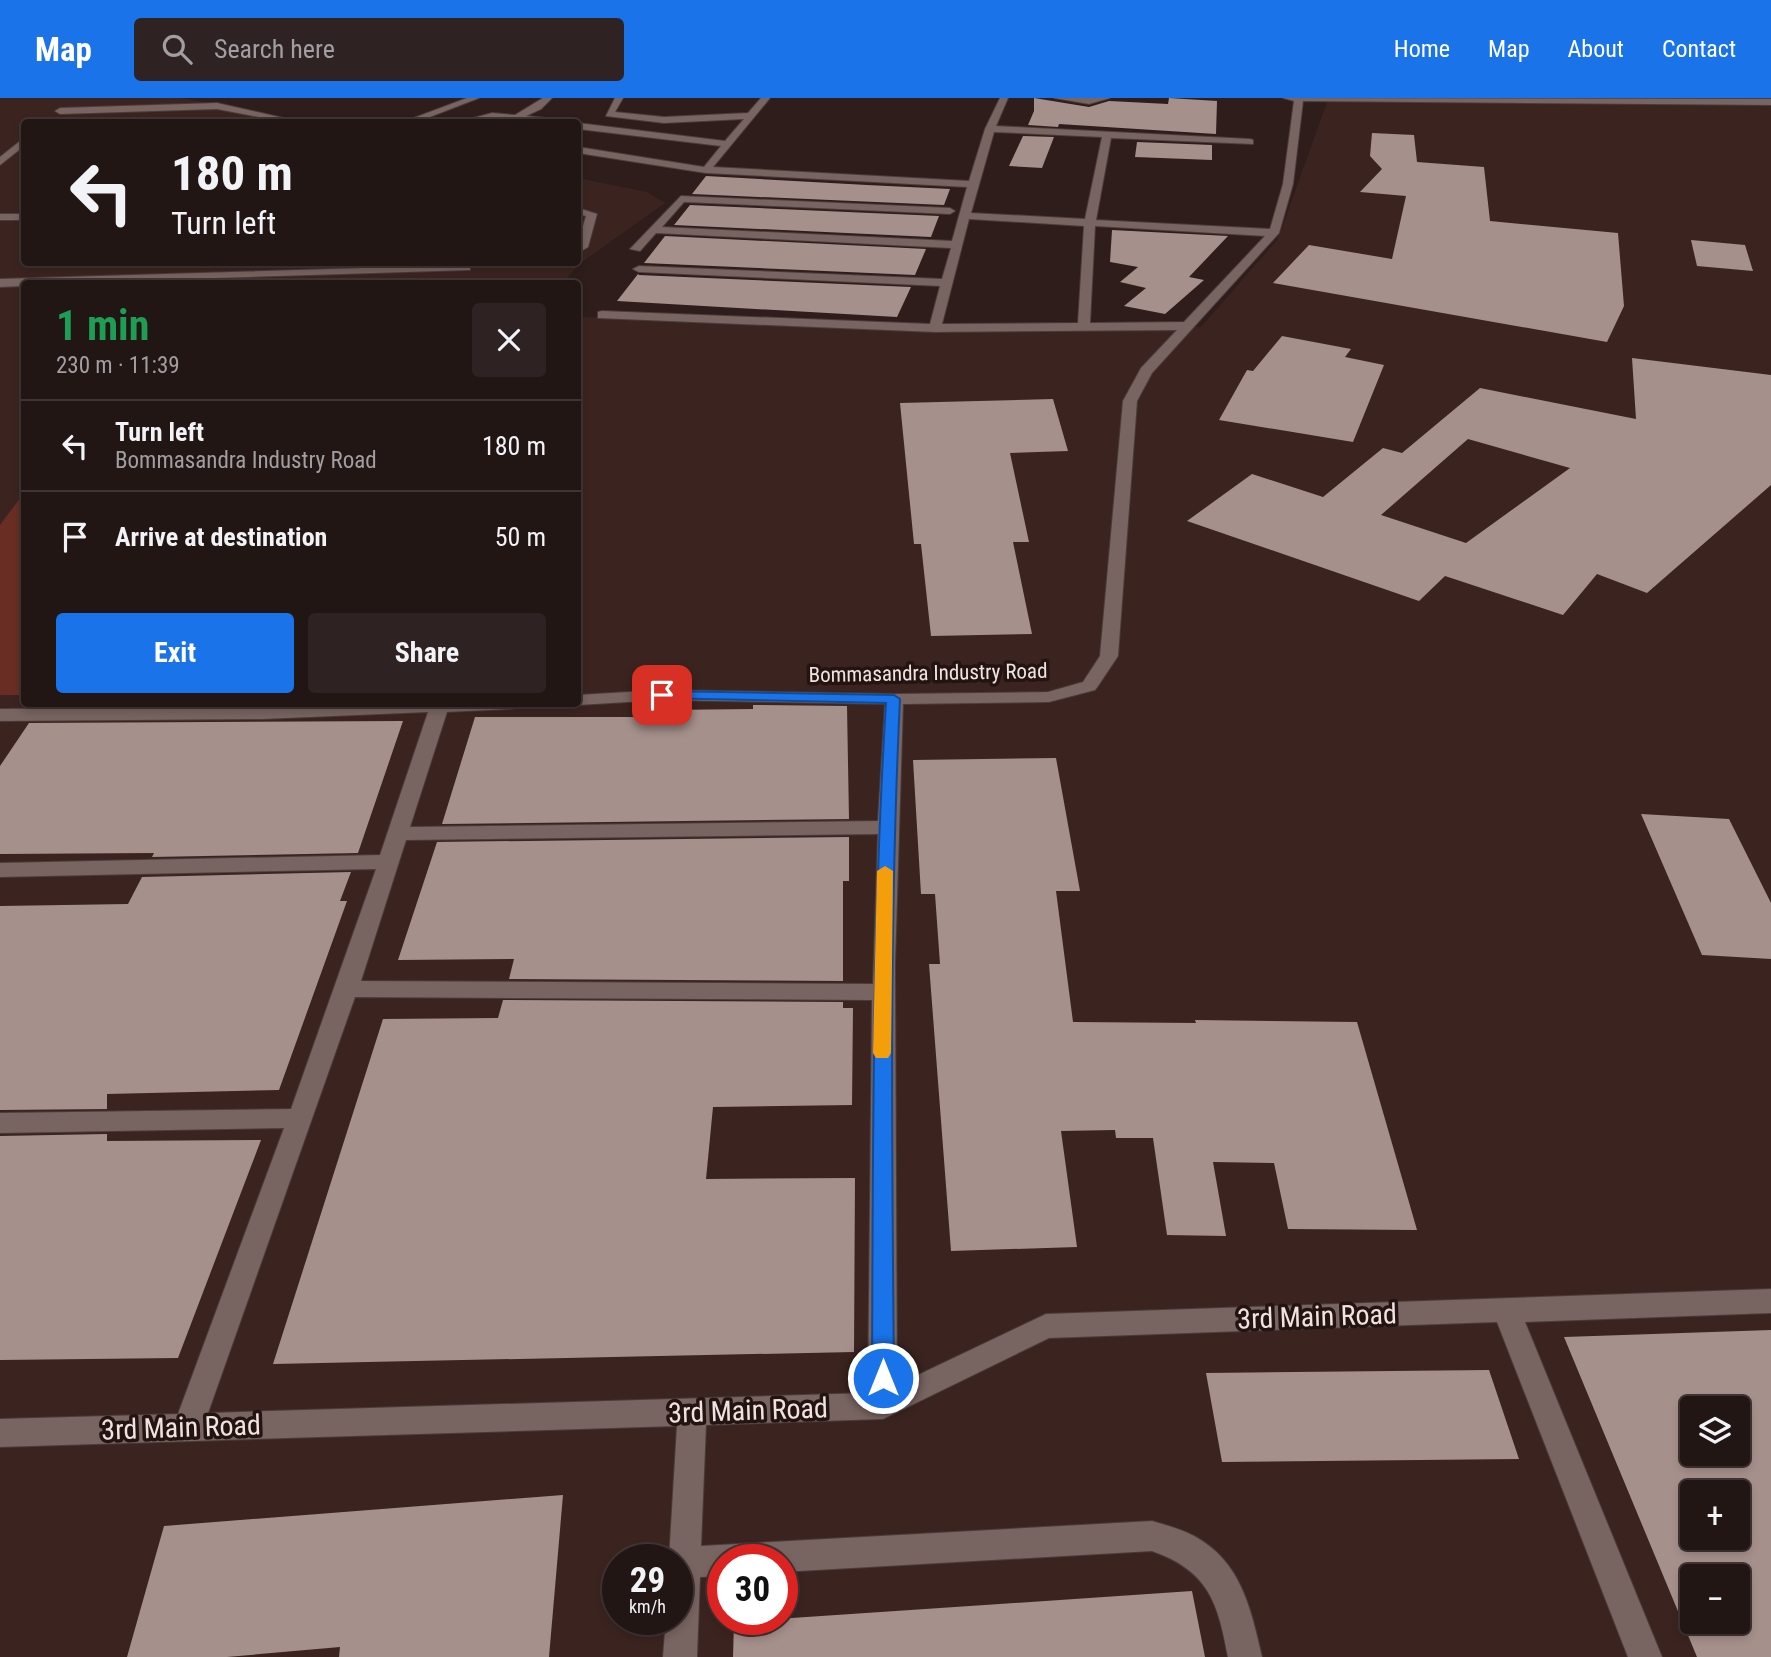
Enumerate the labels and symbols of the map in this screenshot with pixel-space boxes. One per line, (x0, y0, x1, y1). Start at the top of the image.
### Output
street label: Bommasandra Industry Road (808, 659, 1048, 687)
pin (632, 665, 692, 725)
street label: 3rd Main Road (1237, 1297, 1397, 1336)
position arrow (846, 1341, 920, 1415)
street label: 3rd Main Road (668, 1391, 828, 1430)
street label: 3rd Main Road (101, 1408, 261, 1447)
speed limit sign: 30 (707, 1544, 798, 1635)

